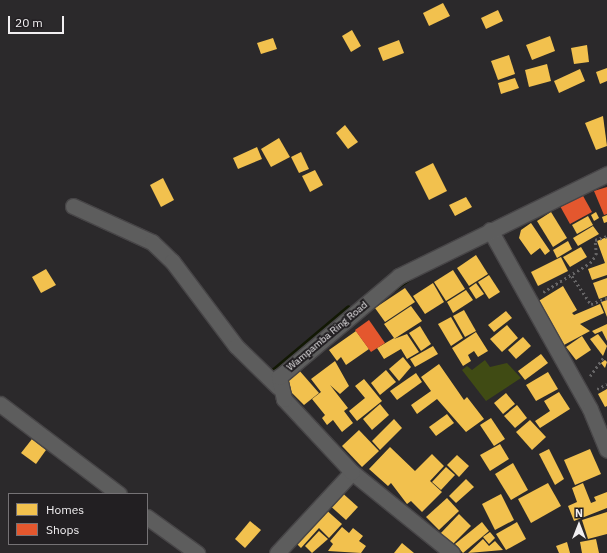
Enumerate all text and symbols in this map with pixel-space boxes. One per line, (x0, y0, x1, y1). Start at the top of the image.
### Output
scale bar (10, 8, 66, 34)
text: 20 m (15, 15, 43, 30)
street label: Wampamba Ring Road (284, 299, 370, 373)
legend (8, 493, 148, 545)
text: Homes (46, 502, 84, 517)
north arrow (559, 505, 599, 545)
text: N (575, 506, 583, 520)
text: Shops (46, 522, 79, 537)

